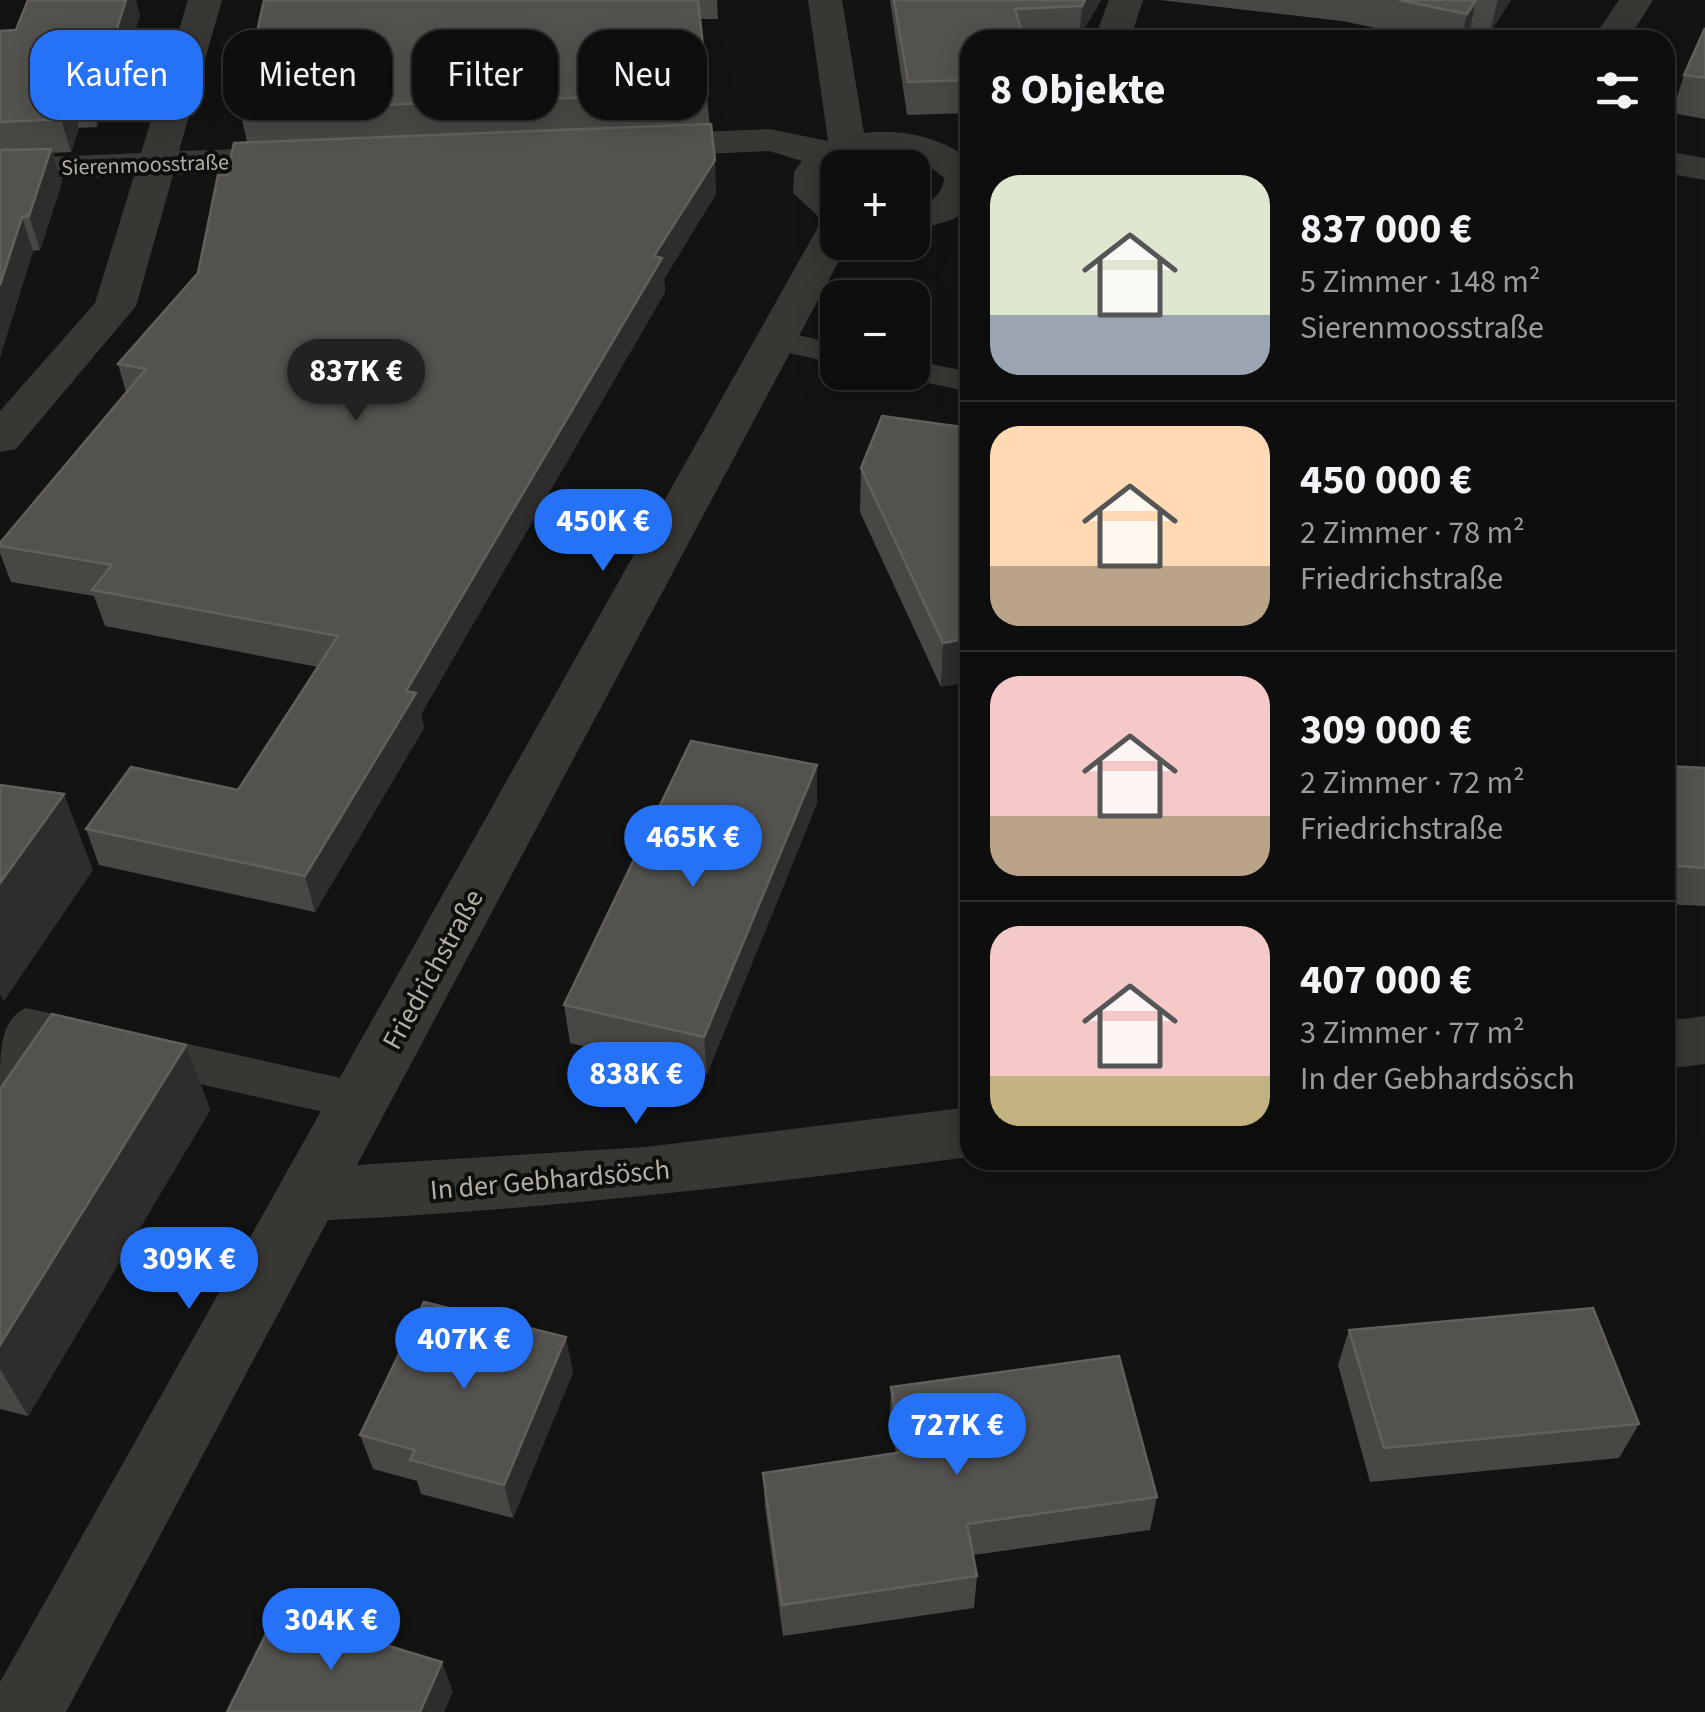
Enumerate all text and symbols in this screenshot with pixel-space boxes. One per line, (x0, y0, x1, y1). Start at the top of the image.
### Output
chip: Kaufen (30, 30, 203, 120)
chip: Mieten (223, 30, 392, 120)
chip: Filter (412, 30, 558, 120)
chip: Neu (578, 30, 707, 120)
text: 8 Objekte (990, 60, 1165, 120)
icon: filters (1590, 63, 1645, 118)
street label: Sierenmoosstraße (61, 146, 229, 184)
map controls (820, 150, 930, 390)
button: + (820, 150, 930, 260)
text: 837 000 € (1300, 199, 1472, 259)
icon: home (1070, 215, 1190, 335)
text: 5 Zimmer · 148 m² (1300, 259, 1541, 305)
button: − (820, 280, 930, 390)
text: Sierenmoosstraße (1300, 305, 1544, 351)
pin: 837K € (275, 339, 437, 424)
text: 837K € (309, 348, 403, 394)
text: 450 000 € (1300, 450, 1472, 510)
icon: home (1070, 466, 1190, 586)
pin: 450K € (522, 489, 684, 574)
text: 450K € (556, 498, 650, 544)
text: 2 Zimmer · 78 m² (1300, 510, 1525, 556)
text: Friedrichstraße (1300, 556, 1503, 602)
text: 309 000 € (1300, 700, 1472, 760)
icon: home (1070, 716, 1190, 836)
text: 2 Zimmer · 72 m² (1300, 760, 1525, 806)
pin: 465K € (612, 805, 774, 890)
text: Friedrichstraße (1300, 806, 1503, 852)
text: 465K € (646, 814, 740, 860)
street label: Friedrichstraße (372, 882, 493, 1057)
text: 407 000 € (1300, 950, 1472, 1010)
icon: home (1070, 966, 1190, 1086)
text: 3 Zimmer · 77 m² (1300, 1010, 1525, 1056)
pin: 838K € (555, 1042, 717, 1127)
text: 838K € (589, 1051, 683, 1097)
text: In der Gebhardsösch (1300, 1056, 1575, 1102)
street label: In der Gebhardsösch (429, 1150, 672, 1210)
pin: 309K € (108, 1227, 270, 1312)
text: 309K € (142, 1236, 236, 1282)
pin: 407K € (383, 1307, 545, 1392)
text: 407K € (417, 1316, 511, 1362)
pin: 727K € (876, 1393, 1038, 1478)
text: 727K € (910, 1402, 1004, 1448)
pin: 304K € (250, 1588, 412, 1673)
text: 304K € (284, 1597, 378, 1643)

